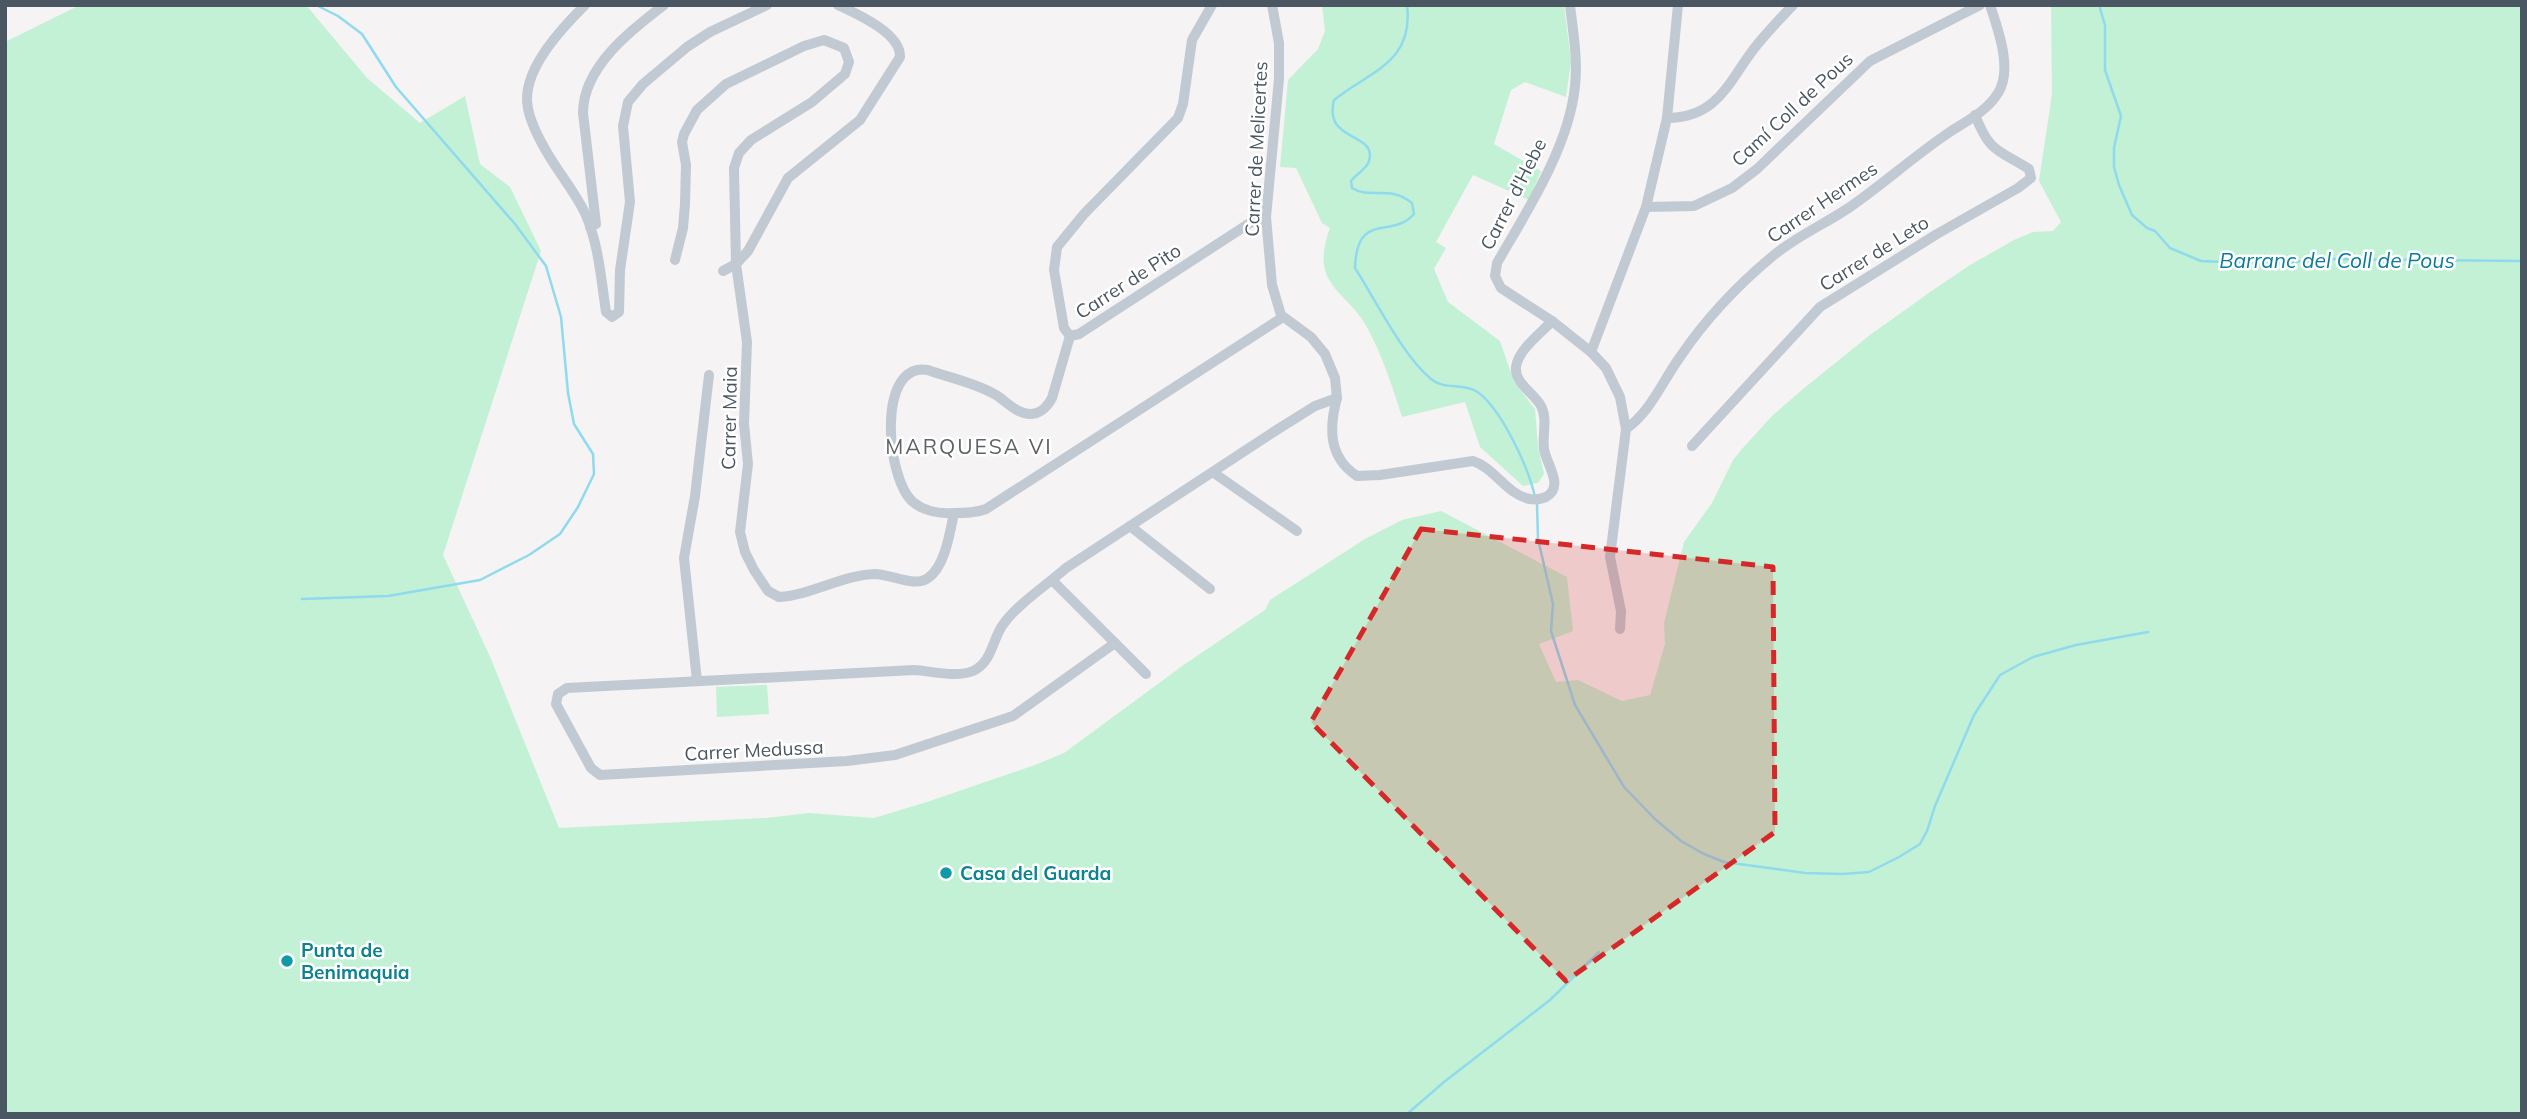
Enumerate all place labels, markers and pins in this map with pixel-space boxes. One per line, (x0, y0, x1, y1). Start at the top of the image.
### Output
place label: Casa del Guarda (960, 861, 1111, 885)
marker: Casa del Guarda (938, 865, 954, 881)
place label: Punta de Benimaquia (301, 938, 410, 984)
marker: Punta de Benimaquia (279, 953, 295, 969)

